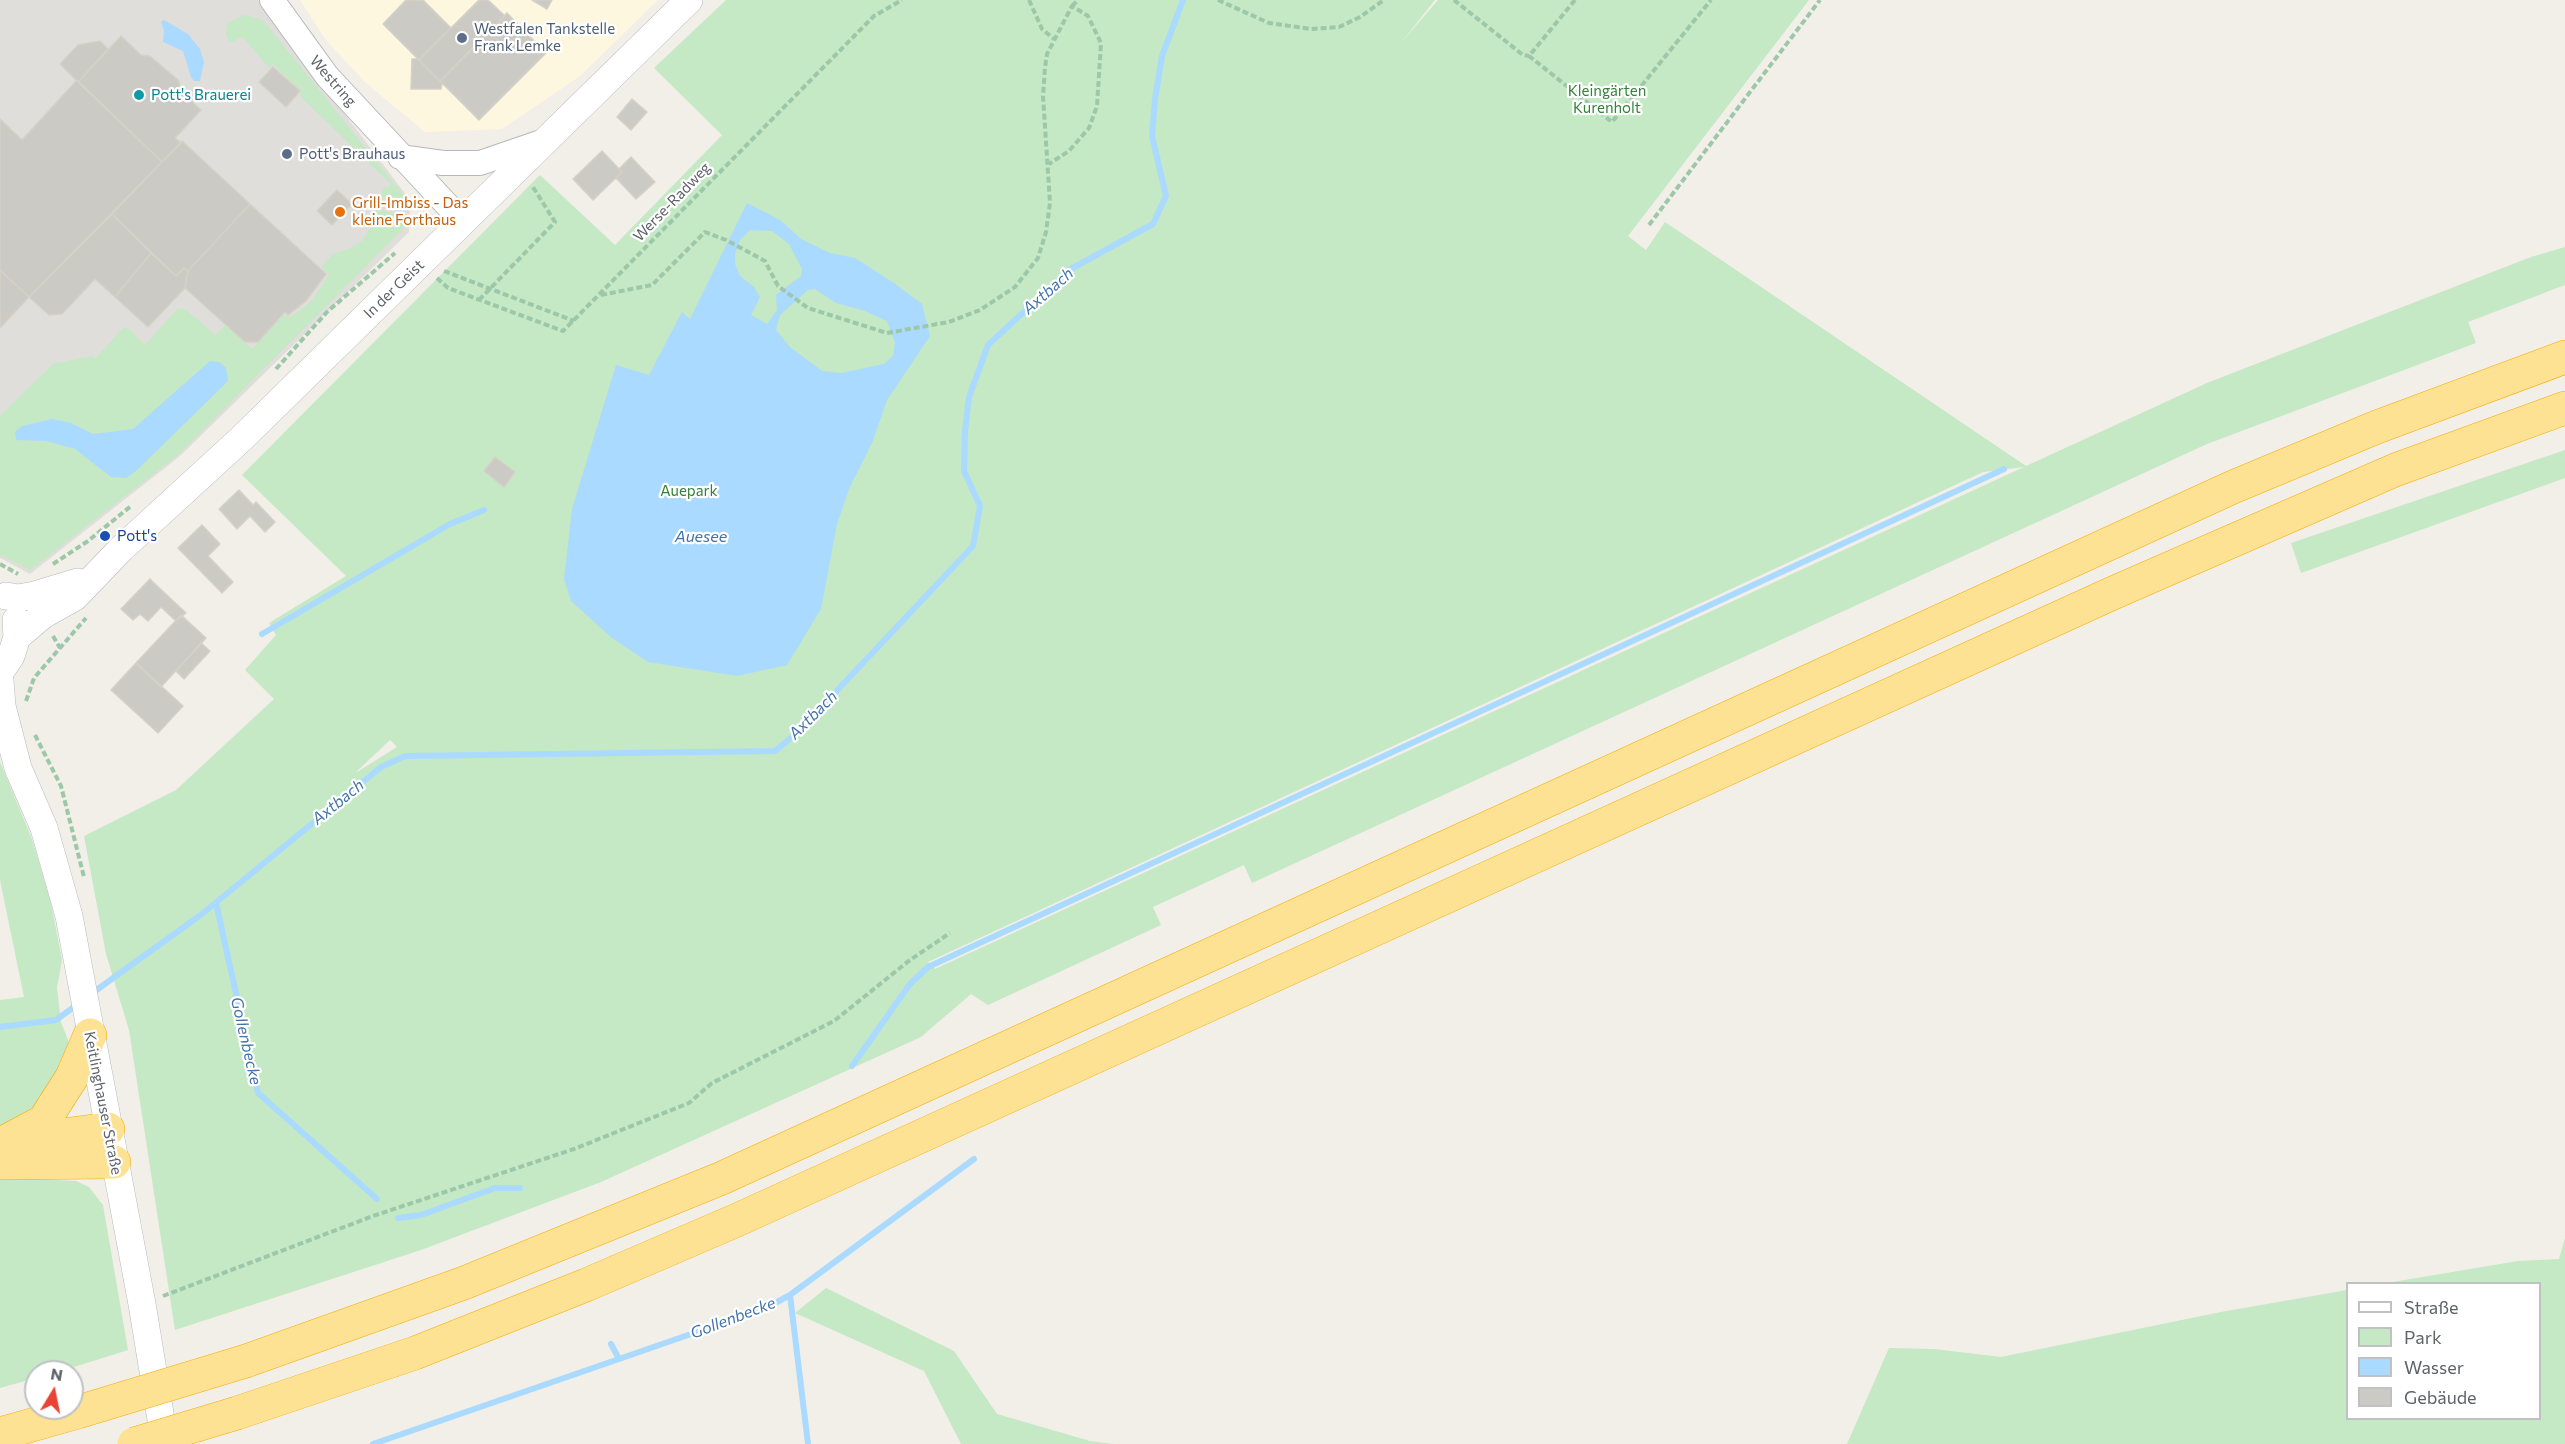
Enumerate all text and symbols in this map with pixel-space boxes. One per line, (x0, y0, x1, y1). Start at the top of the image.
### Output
place label: Westfalen Tankstelle Frank Lemke (474, 20, 615, 55)
marker: Westfalen Tankstelle Frank Lemke (455, 31, 469, 45)
street label: Westring (306, 52, 360, 110)
park label: Kleingärten Kurenholt (1568, 82, 1646, 117)
place label: Pott's Brauerei (151, 86, 251, 104)
marker: Pott's Brauerei (132, 88, 146, 102)
place label: Pott's Brauhaus (299, 145, 405, 163)
marker: Pott's Brauhaus (280, 147, 294, 161)
street label: Werse-Radweg (630, 159, 714, 245)
place label: Grill-Imbiss - Das kleine Forthaus (352, 194, 468, 229)
marker: Grill-Imbiss - Das kleine Forthaus (333, 205, 347, 219)
street label: In der Geist (360, 256, 428, 322)
water label: Axtbach (1019, 264, 1077, 318)
park label: Auepark (660, 482, 718, 500)
place label: Pott's (117, 527, 157, 545)
water label: Auesee (675, 527, 727, 547)
marker: Pott's (98, 529, 112, 543)
water label: Axtbach (785, 687, 841, 743)
water label: Axtbach (308, 775, 368, 829)
water label: Gollenbecke (227, 995, 265, 1087)
street label: Keitlinghauser Straße (80, 1030, 126, 1176)
legend (2346, 1282, 2541, 1420)
water label: Gollenbecke (688, 1293, 778, 1343)
text: Straße (2404, 1296, 2459, 1318)
text: Park (2404, 1326, 2442, 1348)
text: Wasser (2404, 1356, 2464, 1378)
north arrow (24, 1360, 84, 1420)
text: N (49, 1363, 64, 1384)
text: Gebäude (2404, 1386, 2477, 1408)

